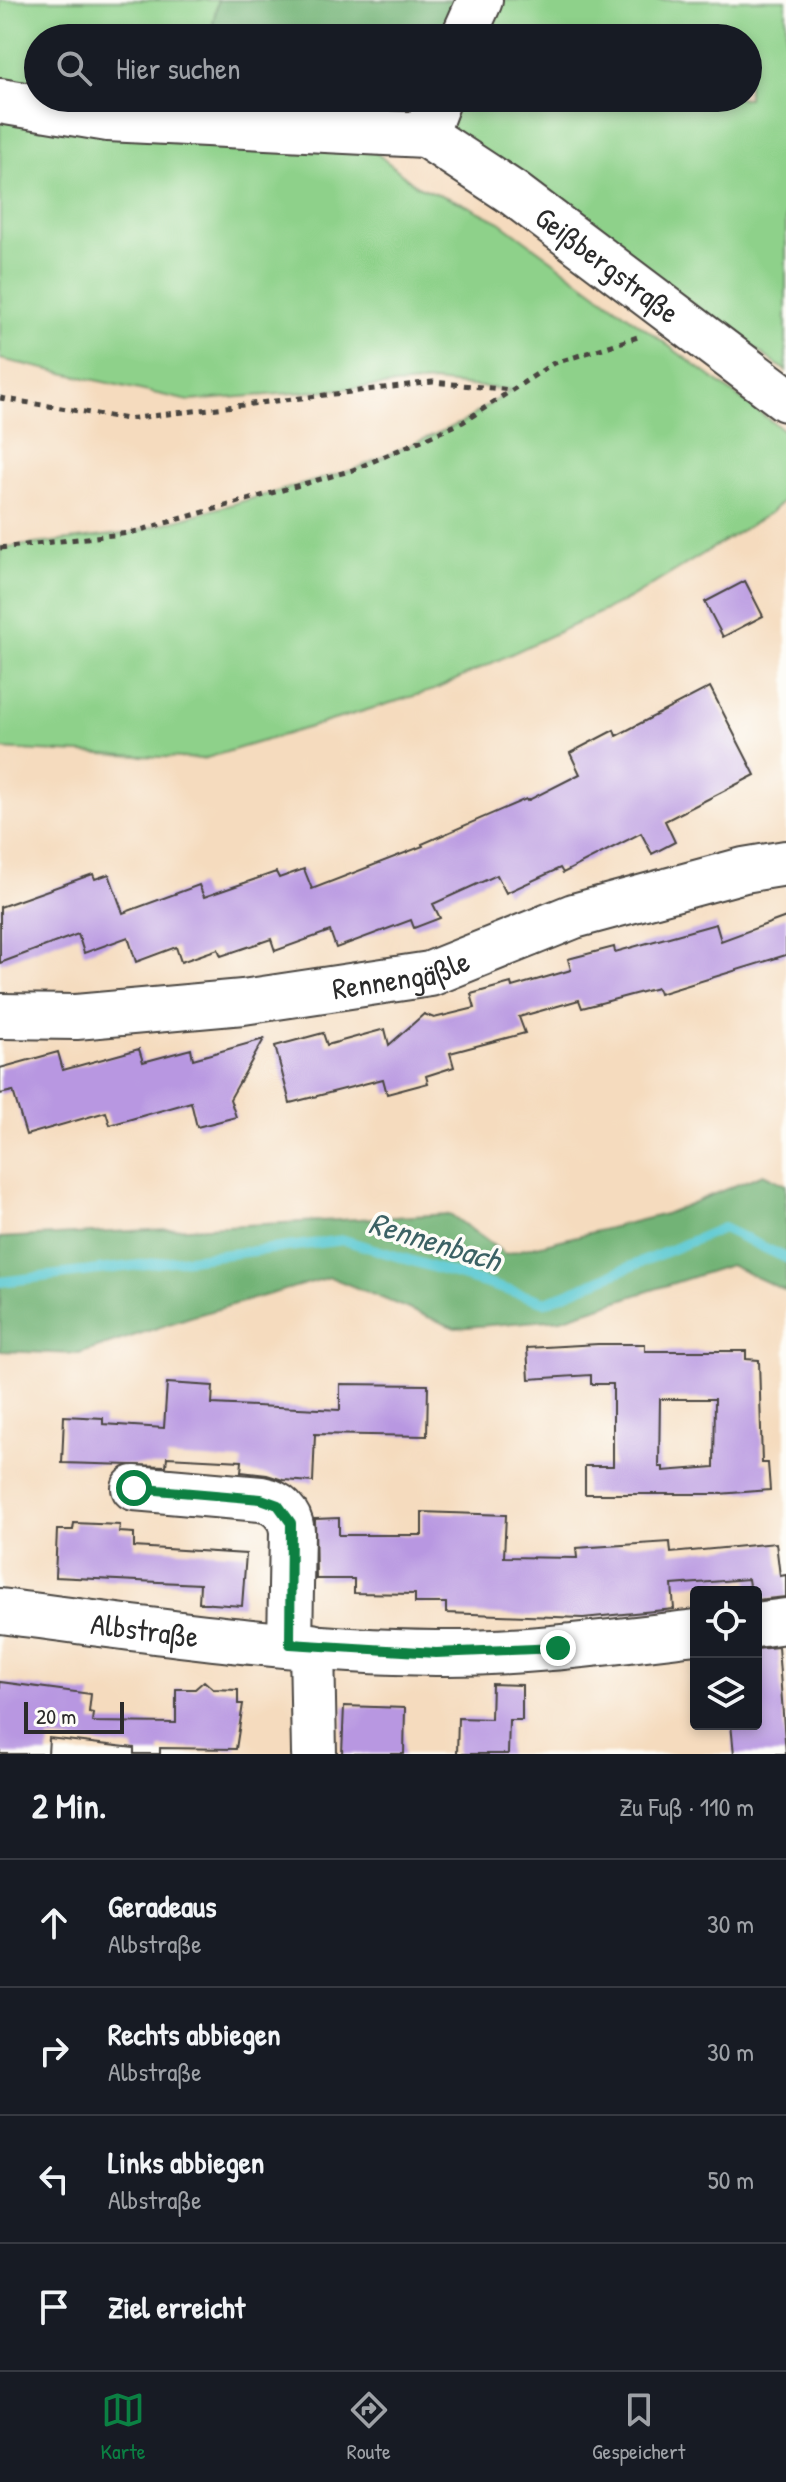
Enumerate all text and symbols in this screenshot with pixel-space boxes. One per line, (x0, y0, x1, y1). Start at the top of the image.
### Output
search box (24, 24, 762, 112)
icon: search (52, 46, 96, 90)
text: Hier suchen (116, 48, 240, 88)
street label: Geißbergstraße (527, 197, 688, 332)
street label: Rennengäßle (330, 940, 475, 1008)
water label: Rennenbach (364, 1201, 508, 1282)
route start (116, 1470, 152, 1506)
map controls (690, 1586, 762, 1730)
button: locate (690, 1586, 762, 1658)
street label: Albstraße (89, 1603, 201, 1656)
route end (540, 1630, 576, 1666)
button: layers (690, 1658, 762, 1730)
scale bar (24, 1698, 124, 1734)
text: 20 m (36, 1701, 76, 1731)
text: 2 Min. (32, 1783, 106, 1829)
text: Zu Fuß · 110 m (619, 1789, 754, 1824)
text: Geradeaus (108, 1886, 217, 1926)
icon: ahead (32, 1901, 76, 1945)
text: 30 m (707, 1906, 754, 1941)
text: Albstraße (108, 1926, 202, 1961)
text: Rechts abbiegen (108, 2014, 281, 2054)
icon: right (32, 2029, 76, 2073)
text: 30 m (707, 2034, 754, 2069)
text: Albstraße (108, 2054, 202, 2089)
text: Links abbiegen (108, 2142, 264, 2182)
icon: left (32, 2157, 76, 2201)
text: 50 m (708, 2162, 754, 2197)
text: Albstraße (108, 2182, 202, 2217)
icon: arrive (32, 2285, 76, 2329)
text: Ziel erreicht (108, 2287, 245, 2327)
tab: Karte (101, 2388, 146, 2466)
tab: Route (347, 2388, 391, 2466)
tab: Gespeichert (592, 2388, 685, 2466)

